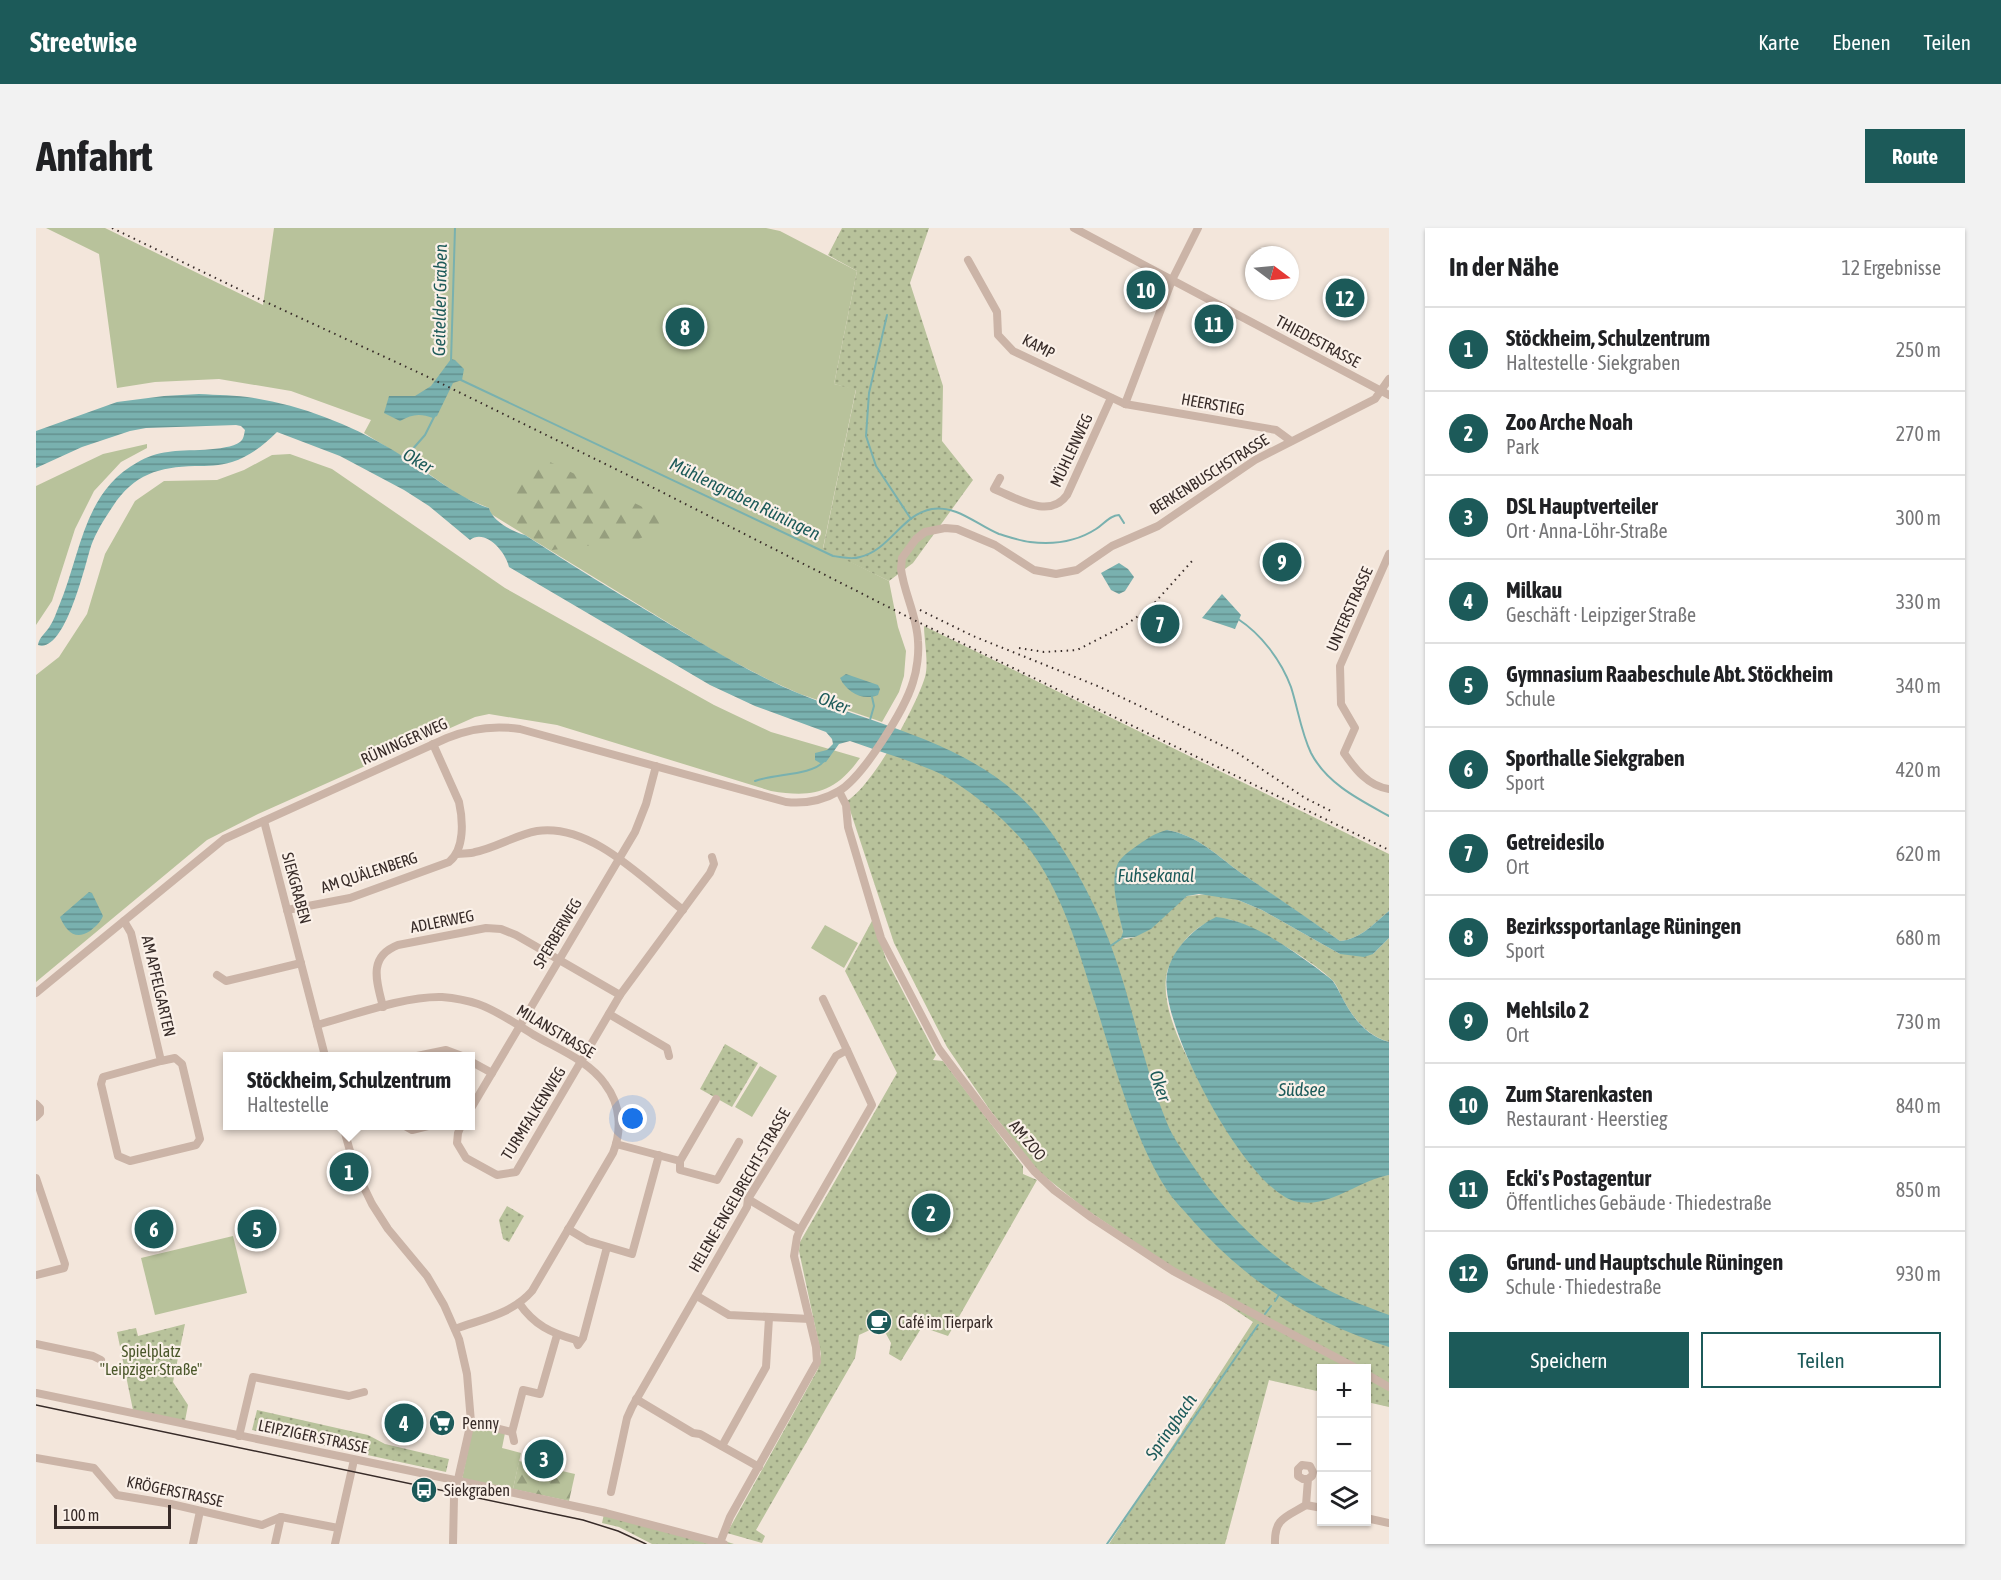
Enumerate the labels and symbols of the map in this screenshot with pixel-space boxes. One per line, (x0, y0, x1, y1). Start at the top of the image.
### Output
water label: Geitelder Graben (428, 243, 451, 356)
north arrow (1245, 246, 1299, 300)
pin: 10 (1126, 268, 1166, 312)
pin: 12 (1326, 276, 1364, 320)
pin: 11 (1194, 302, 1234, 346)
pin: 8 (666, 304, 704, 350)
street label: THIEDESTRASSE (1273, 311, 1363, 371)
street label: KAMP (1020, 330, 1058, 362)
street label: HEERSTIEG (1180, 390, 1246, 418)
street label: MÜHLENWEG (1046, 410, 1096, 490)
street label: BERKENBUSCHSTRASSE (1146, 430, 1272, 518)
water label: Oker (399, 443, 438, 478)
water label: Mühlengraben Rüningen (667, 453, 824, 544)
pin: 9 (1262, 540, 1302, 584)
street label: UNTERSTRASSE (1322, 564, 1376, 654)
pin: 7 (1140, 602, 1180, 646)
water label: Oker (816, 687, 853, 718)
street label: RÜNINGER WEG (358, 714, 450, 768)
street label: AM QUÄLENBERG (318, 848, 420, 896)
street label: SIEKGRABEN (279, 850, 315, 926)
water label: Fuhsekanal (1118, 865, 1194, 886)
street label: SPERBERWEG (529, 895, 585, 971)
street label: ADLERWEG (409, 906, 475, 936)
street label: AM APFELGARTEN (139, 934, 179, 1038)
street label: MILANSTRASSE (514, 1001, 599, 1061)
street label: TURMFALKENWEG (497, 1063, 569, 1163)
water label: Oker (1145, 1067, 1176, 1105)
water label: Südsee (1277, 1079, 1326, 1100)
your location (618, 1104, 647, 1133)
street label: HELENE-ENGELBRECHT-STRASSE (685, 1105, 793, 1275)
street label: AM ZOO (1006, 1116, 1050, 1164)
pin: 1 (330, 1150, 368, 1194)
pin: 2 (912, 1190, 950, 1236)
pin: 6 (134, 1206, 174, 1252)
pin: 5 (238, 1206, 276, 1252)
cafe icon: Café im Tierpark (864, 1307, 894, 1337)
place label: Café im Tierpark (898, 1313, 993, 1332)
park label: Spielplatz "Leipziger Straße" (100, 1342, 202, 1379)
water label: Springbach (1140, 1390, 1201, 1464)
pin: 4 (384, 1400, 424, 1446)
supermarket icon: Penny (427, 1408, 457, 1438)
place label: Penny (462, 1414, 499, 1433)
street label: LEIPZIGER STRASSE (257, 1416, 370, 1456)
pin: 3 (524, 1436, 564, 1482)
street label: KRÖGERSTRASSE (125, 1472, 225, 1510)
bus stop icon: Siekgraben (409, 1475, 439, 1505)
place label: Siekgraben (444, 1481, 510, 1500)
scale bar (54, 1502, 171, 1530)

